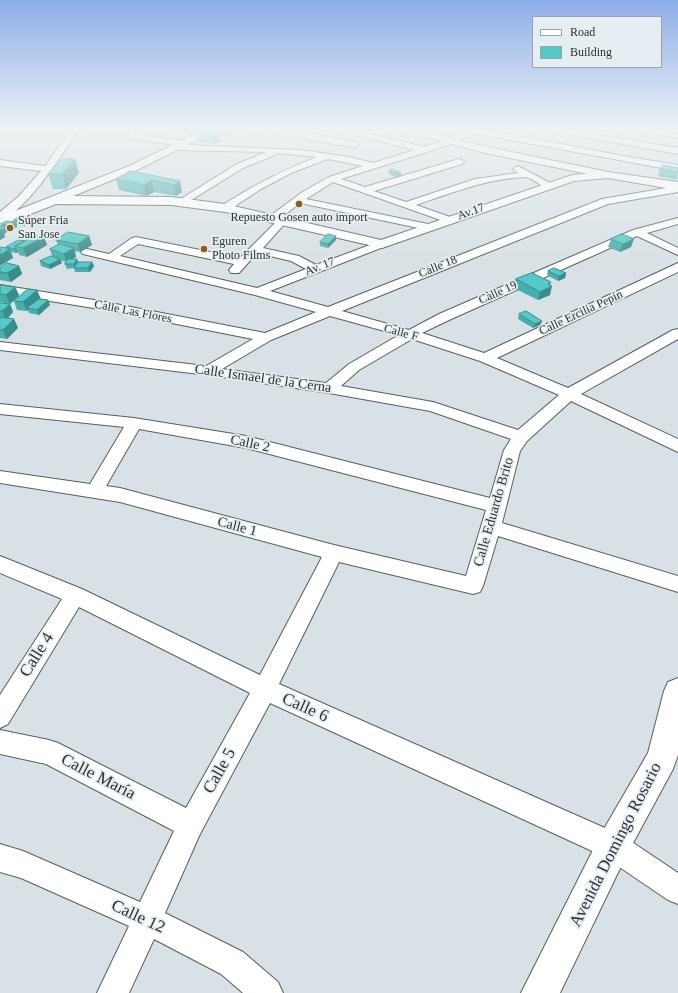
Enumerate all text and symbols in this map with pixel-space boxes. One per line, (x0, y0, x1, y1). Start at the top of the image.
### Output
legend (532, 16, 662, 68)
text: Road (570, 25, 595, 39)
text: Building (570, 45, 612, 59)
marker: Repuesto Gosen auto import (294, 199, 304, 209)
street label: Av.17 (455, 200, 487, 224)
place label: Repuesto Gosen auto import (231, 211, 367, 225)
place label: Súper Fria San Jose (18, 214, 68, 242)
marker: Súper Fria San Jose (5, 223, 15, 233)
place label: Eguren Photo Films (212, 235, 270, 263)
marker: Eguren Photo Films (199, 244, 209, 254)
street label: Calle 18 (417, 253, 459, 281)
street label: Av. 17 (303, 255, 337, 279)
street label: Calle 19 (477, 278, 519, 308)
street label: Calle Ercilia Pepín (537, 287, 625, 339)
street label: Calle Las Flores (93, 297, 173, 327)
street label: Calle F (382, 322, 420, 344)
street label: Calle Ismael de la Cerna (194, 361, 332, 397)
street label: Calle 2 (229, 432, 271, 456)
street label: Calle Eduardo Brito (470, 455, 518, 569)
street label: Calle 1 (215, 514, 259, 540)
street label: Calle 4 (15, 629, 59, 681)
street label: Calle 6 (279, 689, 331, 727)
street label: Calle 5 (199, 745, 241, 797)
street label: Calle María (57, 750, 139, 804)
street label: Avenida Domingo Rosario (566, 759, 666, 931)
street label: Calle 12 (108, 896, 168, 938)

